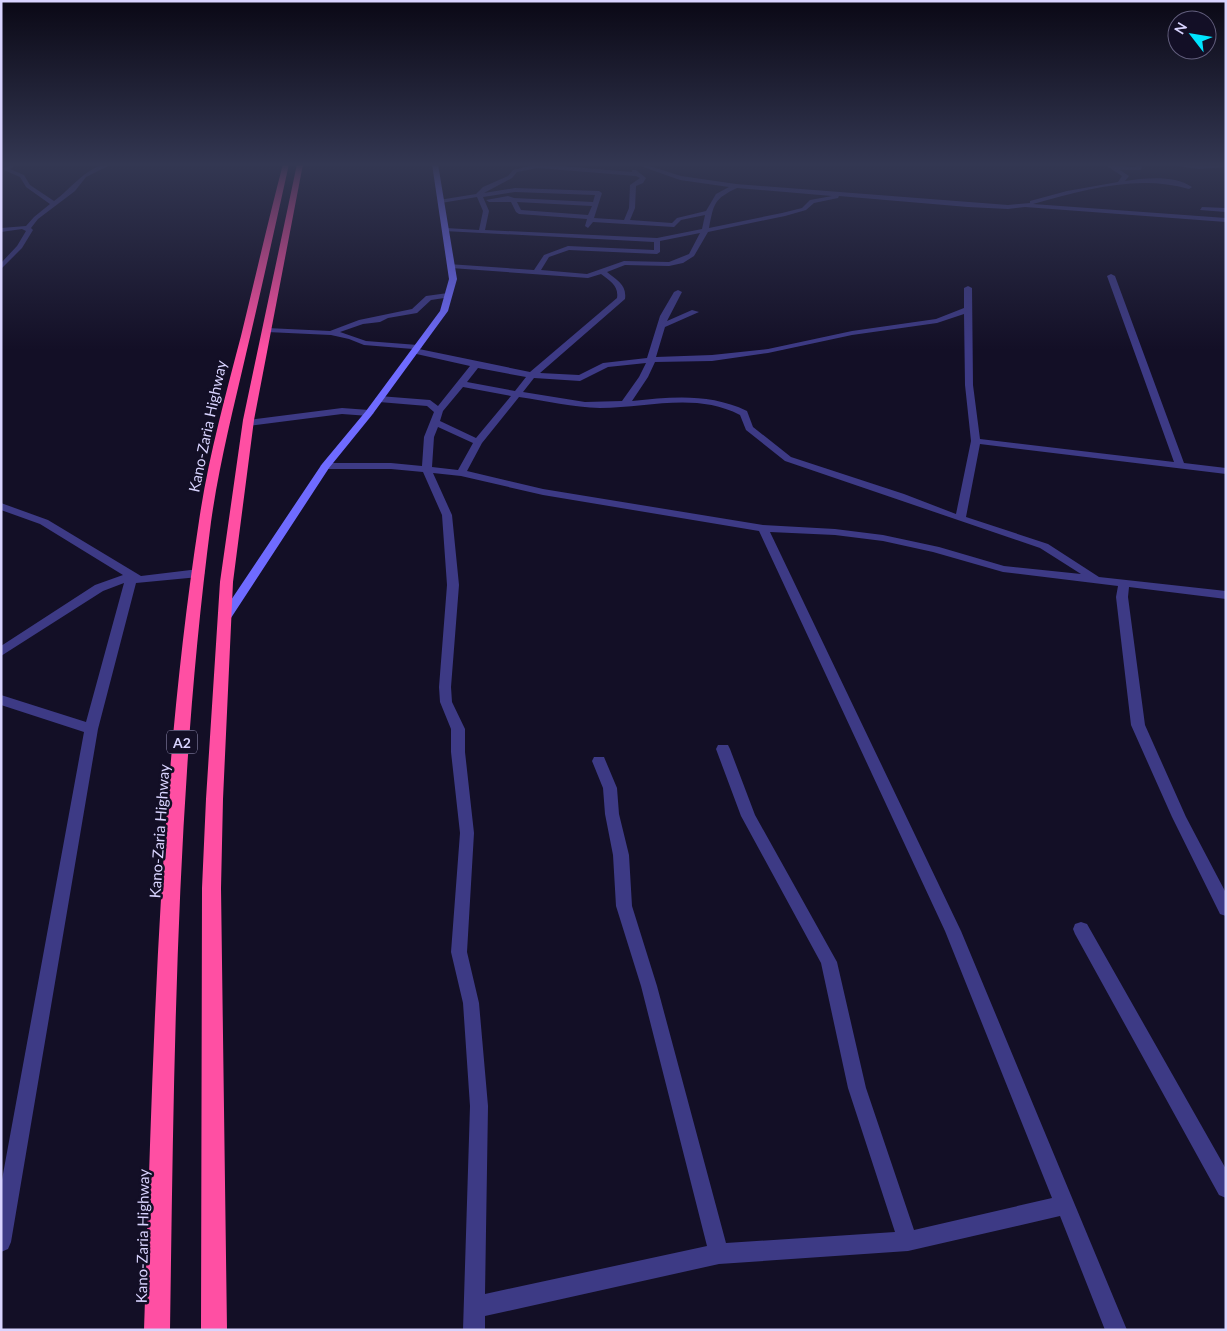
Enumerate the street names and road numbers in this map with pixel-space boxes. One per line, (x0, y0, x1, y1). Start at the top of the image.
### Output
street label: Kano-Zaria Highway (184, 358, 230, 494)
road number: A2 (167, 730, 197, 754)
street label: Kano-Zaria Highway (145, 763, 173, 899)
street label: Kano-Zaria Highway (132, 1168, 152, 1303)

